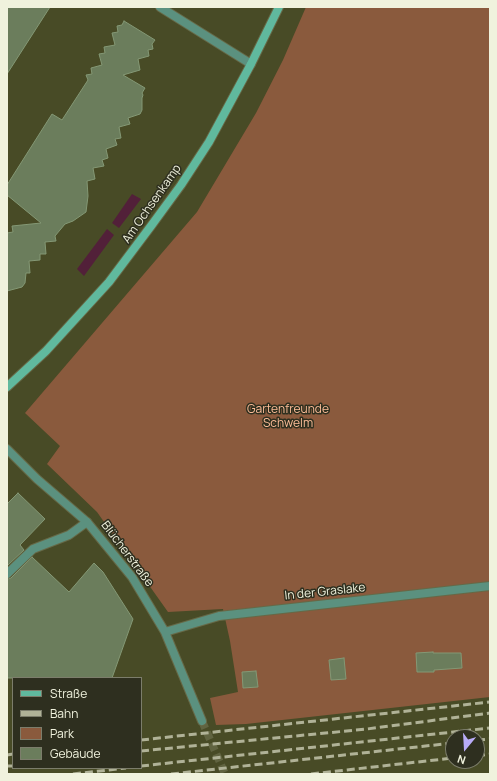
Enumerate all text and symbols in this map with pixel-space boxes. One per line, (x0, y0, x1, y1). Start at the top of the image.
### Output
street label: Am Ochsenkamp (119, 162, 185, 246)
park label: Gartenfreunde Schwelm (247, 403, 329, 431)
street label: Blücherstraße (98, 518, 156, 590)
street label: In der Graslake (284, 581, 366, 603)
legend (12, 677, 142, 769)
text: Straße (50, 685, 87, 702)
text: Bahn (50, 705, 78, 722)
text: Park (50, 725, 74, 742)
north arrow (445, 729, 485, 769)
text: Gebäude (50, 745, 101, 762)
text: N (455, 752, 468, 768)

